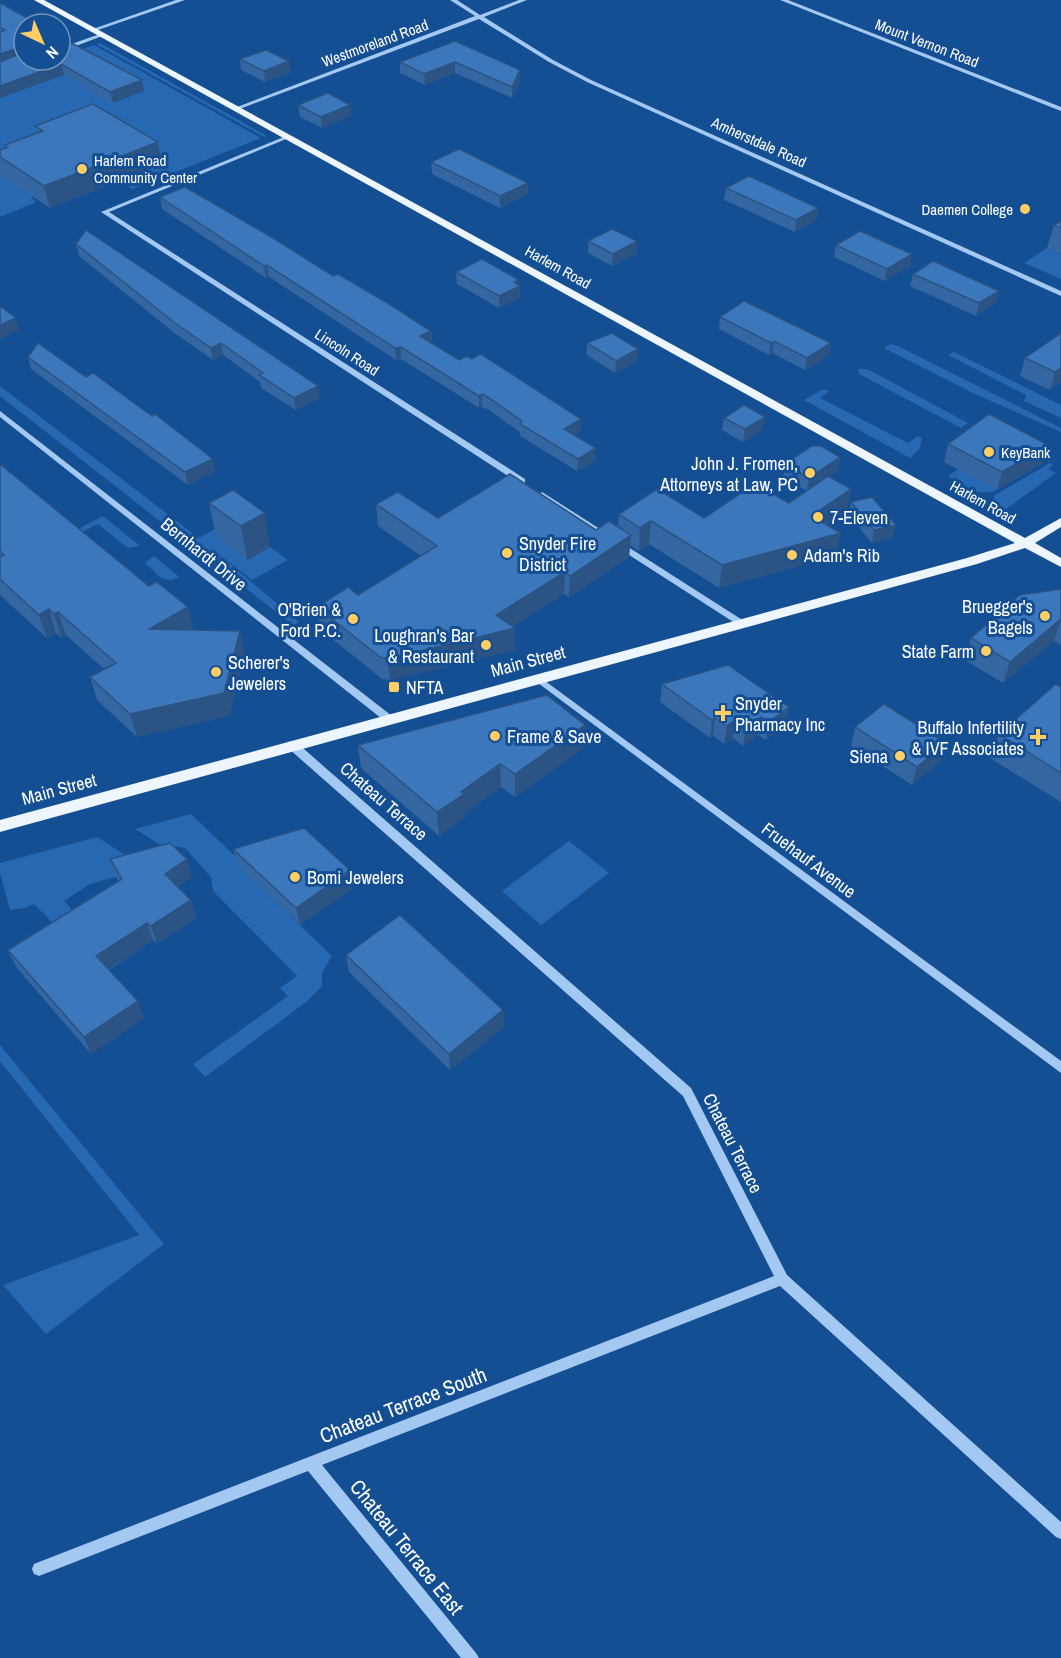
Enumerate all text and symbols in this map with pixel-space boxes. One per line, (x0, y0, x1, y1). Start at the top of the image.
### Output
north arrow (12, 12, 72, 72)
street label: Westmoreland Road (319, 14, 431, 72)
street label: Mount Vernon Road (872, 14, 982, 72)
text: N (41, 42, 63, 64)
street label: Amherstdale Road (707, 111, 810, 172)
place label: Harlem Road Community Center (94, 150, 197, 188)
marker: Harlem Road Community Center (75, 162, 89, 176)
place label: Daemen College (921, 199, 1013, 220)
marker: Daemen College (1018, 202, 1032, 216)
street label: Harlem Road (521, 240, 595, 294)
street label: Lincoln Road (311, 323, 383, 381)
place label: KeyBank (1001, 442, 1051, 463)
marker: KeyBank (982, 445, 996, 459)
place label: John J. Fromen, Attorneys at Law, PC (659, 451, 798, 497)
marker: John J. Fromen, Attorneys at Law, PC (803, 466, 817, 480)
street label: Harlem Road (946, 475, 1020, 529)
place label: 7-Eleven (830, 505, 888, 530)
marker: 7-Eleven (811, 510, 825, 524)
street label: Bernhardt Drive (156, 512, 252, 596)
place label: Snyder Fire District (519, 531, 596, 577)
place label: Adam's Rib (803, 543, 880, 568)
marker: Snyder Fire District (500, 546, 514, 560)
marker: Adam's Rib (785, 548, 799, 562)
place label: Bruegger's Bagels (962, 594, 1033, 640)
place label: O'Brien & Ford P.C. (277, 597, 341, 643)
marker: Bruegger's Bagels (1038, 609, 1052, 623)
marker: O'Brien & Ford P.C. (346, 612, 360, 626)
place label: Loughran's Bar & Restaurant (374, 623, 474, 669)
marker: Loughran's Bar & Restaurant (479, 638, 493, 652)
street label: Main Street (488, 639, 568, 683)
place label: State Farm (902, 639, 974, 664)
marker: State Farm (979, 644, 993, 658)
place label: Scherer's Jewelers (228, 650, 290, 696)
marker: Scherer's Jewelers (209, 665, 223, 679)
place label: NFTA (406, 675, 444, 700)
marker: NFTA (387, 680, 401, 694)
place label: Snyder Pharmacy Inc (735, 691, 825, 737)
marker: Snyder Pharmacy Inc (716, 706, 730, 720)
place label: Buffalo Infertility & IVF Associates (912, 715, 1025, 761)
place label: Frame & Save (507, 724, 601, 749)
marker: Buffalo Infertility & IVF Associates (1029, 728, 1047, 746)
marker: Frame & Save (488, 729, 502, 743)
place label: Siena (849, 744, 888, 769)
marker: Siena (893, 749, 907, 763)
street label: Chateau Terrace (335, 756, 433, 846)
street label: Main Street (19, 767, 99, 811)
street label: Fruehauf Avenue (757, 816, 861, 904)
place label: Bomi Jewelers (307, 865, 404, 890)
marker: Bomi Jewelers (288, 870, 302, 884)
street label: Chateau Terrace (697, 1089, 769, 1197)
street label: Chateau Terrace South (315, 1360, 491, 1450)
street label: Chateau Terrace East (343, 1473, 471, 1621)

